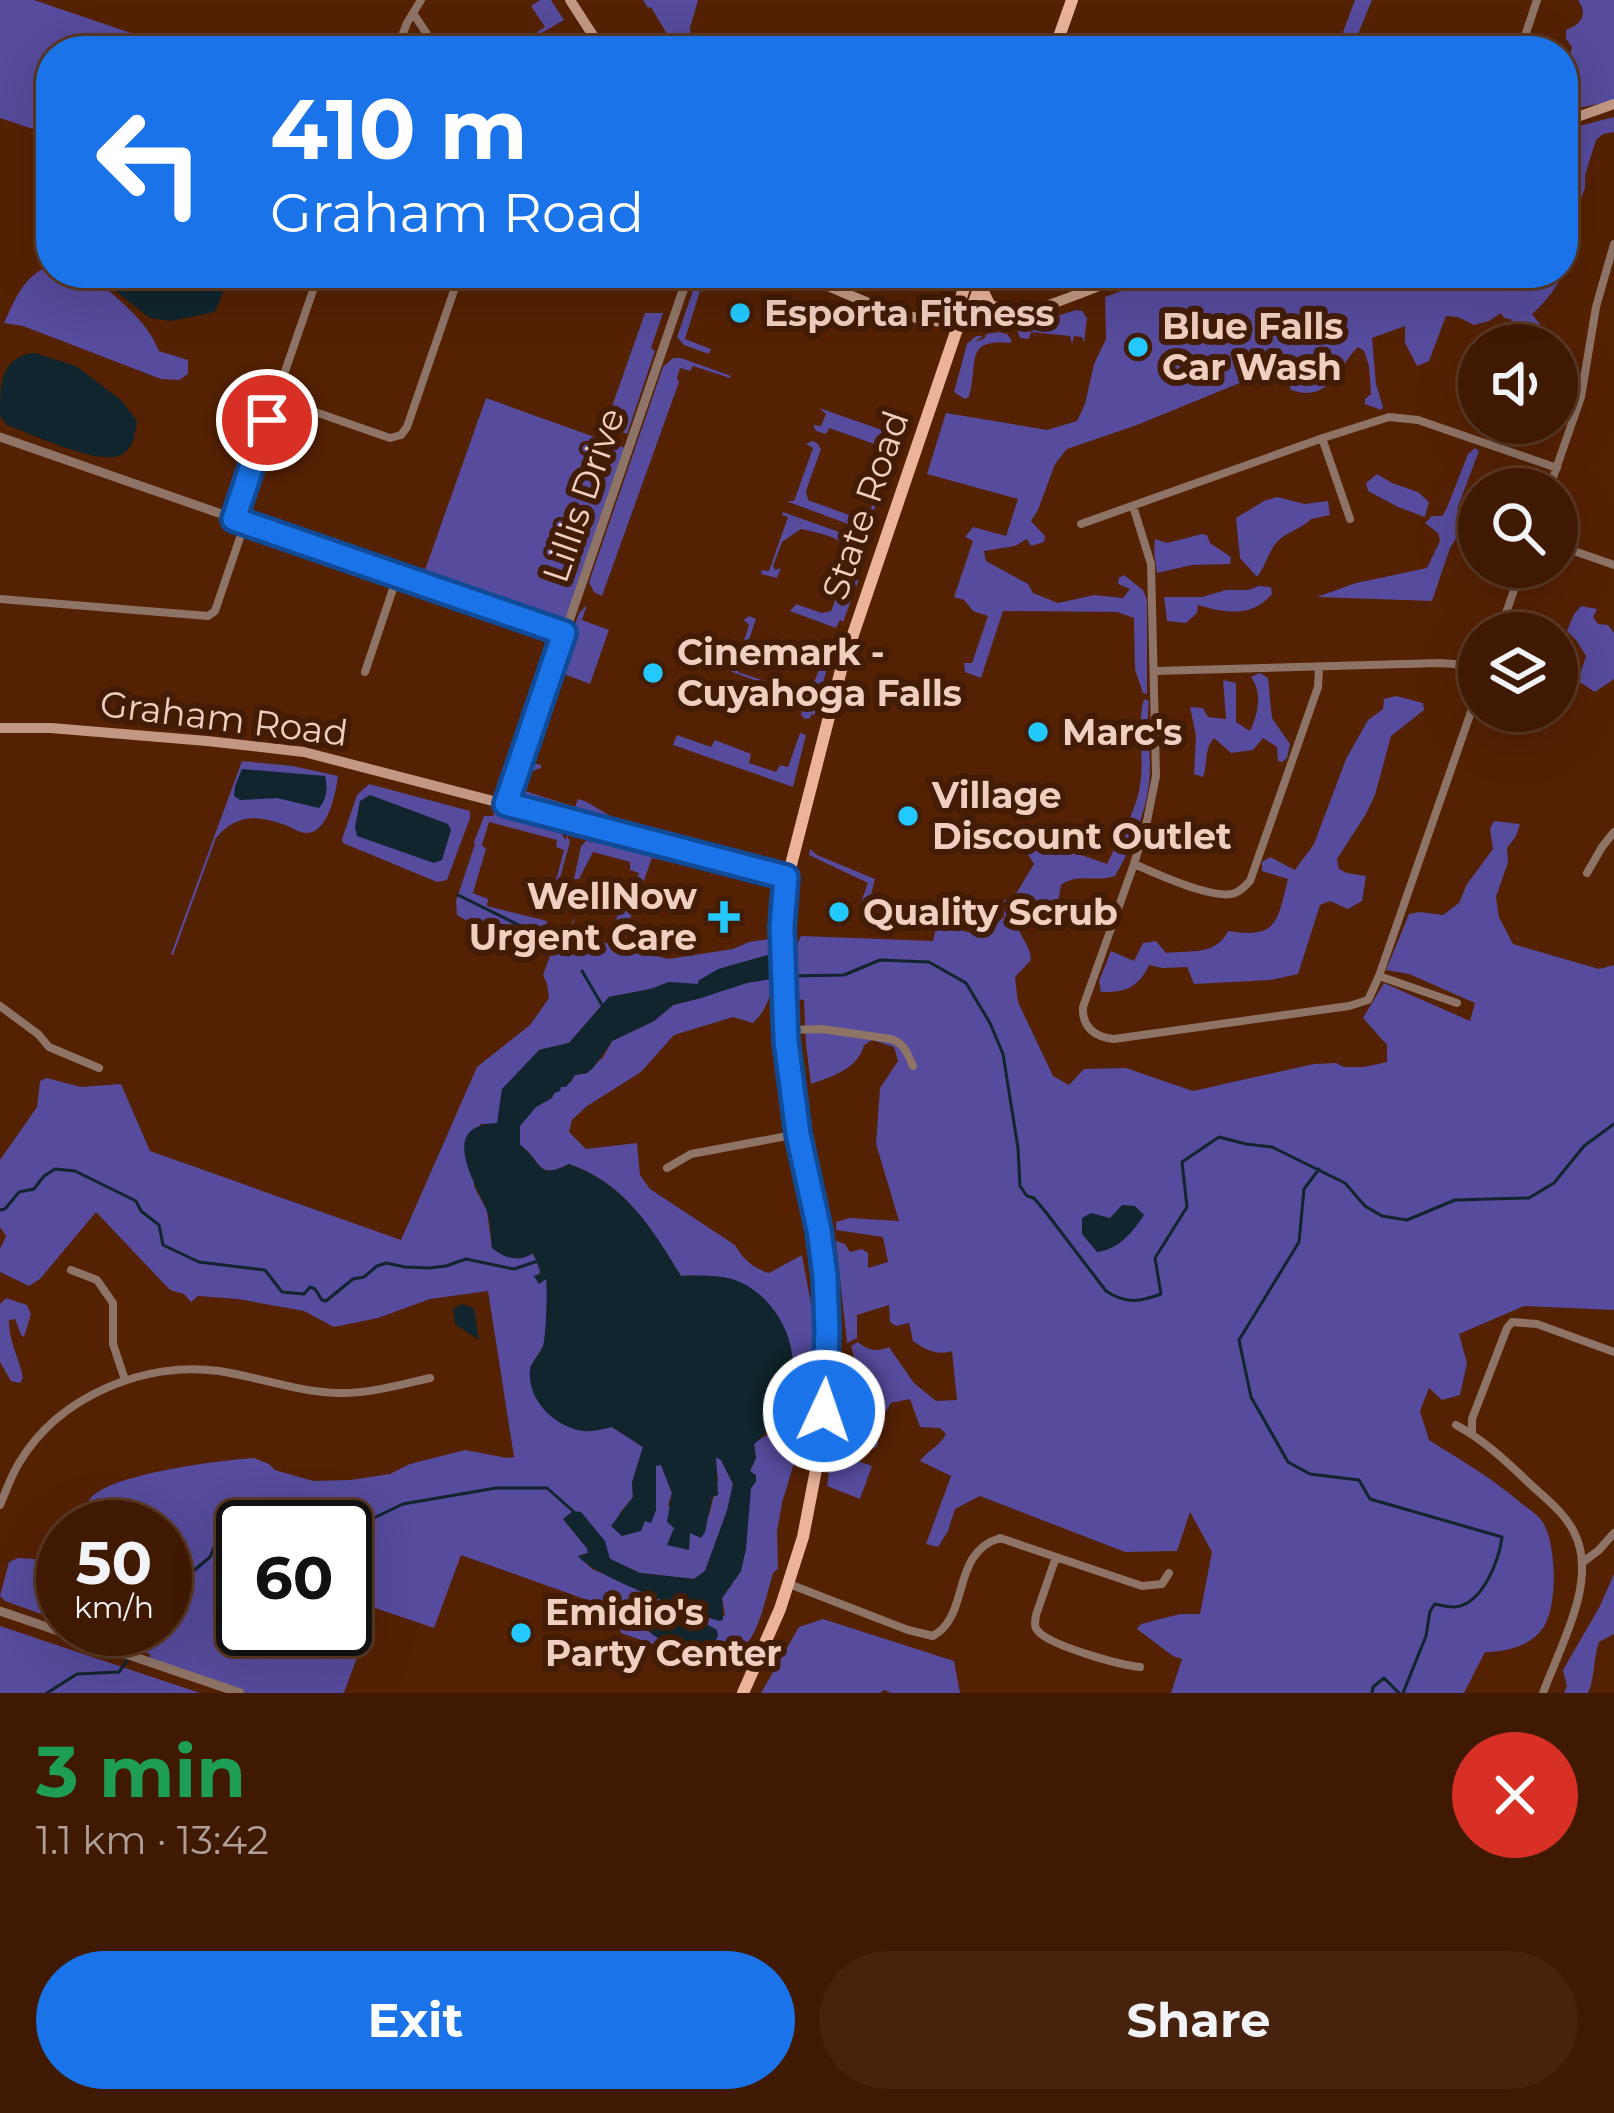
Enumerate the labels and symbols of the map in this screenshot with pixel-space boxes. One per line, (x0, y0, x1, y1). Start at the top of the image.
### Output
place label: Esporta Fitness (764, 291, 1055, 335)
marker: Esporta Fitness (727, 300, 753, 326)
place label: Blue Falls Car Wash (1162, 304, 1343, 389)
marker: Blue Falls Car Wash (1125, 334, 1151, 360)
pin (216, 369, 318, 471)
street label: Lillis Drive (533, 402, 633, 588)
street label: State Road (812, 405, 918, 605)
place label: Cinemark - Cuyahoga Falls (677, 630, 962, 715)
marker: Cinemark - Cuyahoga Falls (640, 660, 666, 686)
street label: Graham Road (98, 681, 350, 755)
place label: Marc's (1062, 710, 1182, 754)
marker: Marc's (1025, 719, 1051, 745)
place label: Village Discount Outlet (931, 773, 1232, 858)
marker: Village Discount Outlet (895, 803, 921, 829)
place label: WellNow Urgent Care (469, 874, 697, 959)
place label: Quality Scrub (863, 890, 1118, 934)
marker: Quality Scrub (826, 899, 852, 925)
marker: WellNow Urgent Care (708, 901, 740, 933)
position arrow (761, 1348, 887, 1474)
speed limit sign: 60 (216, 1500, 372, 1656)
place label: Emidio's Party Center (545, 1590, 782, 1675)
marker: Emidio's Party Center (508, 1620, 534, 1646)

